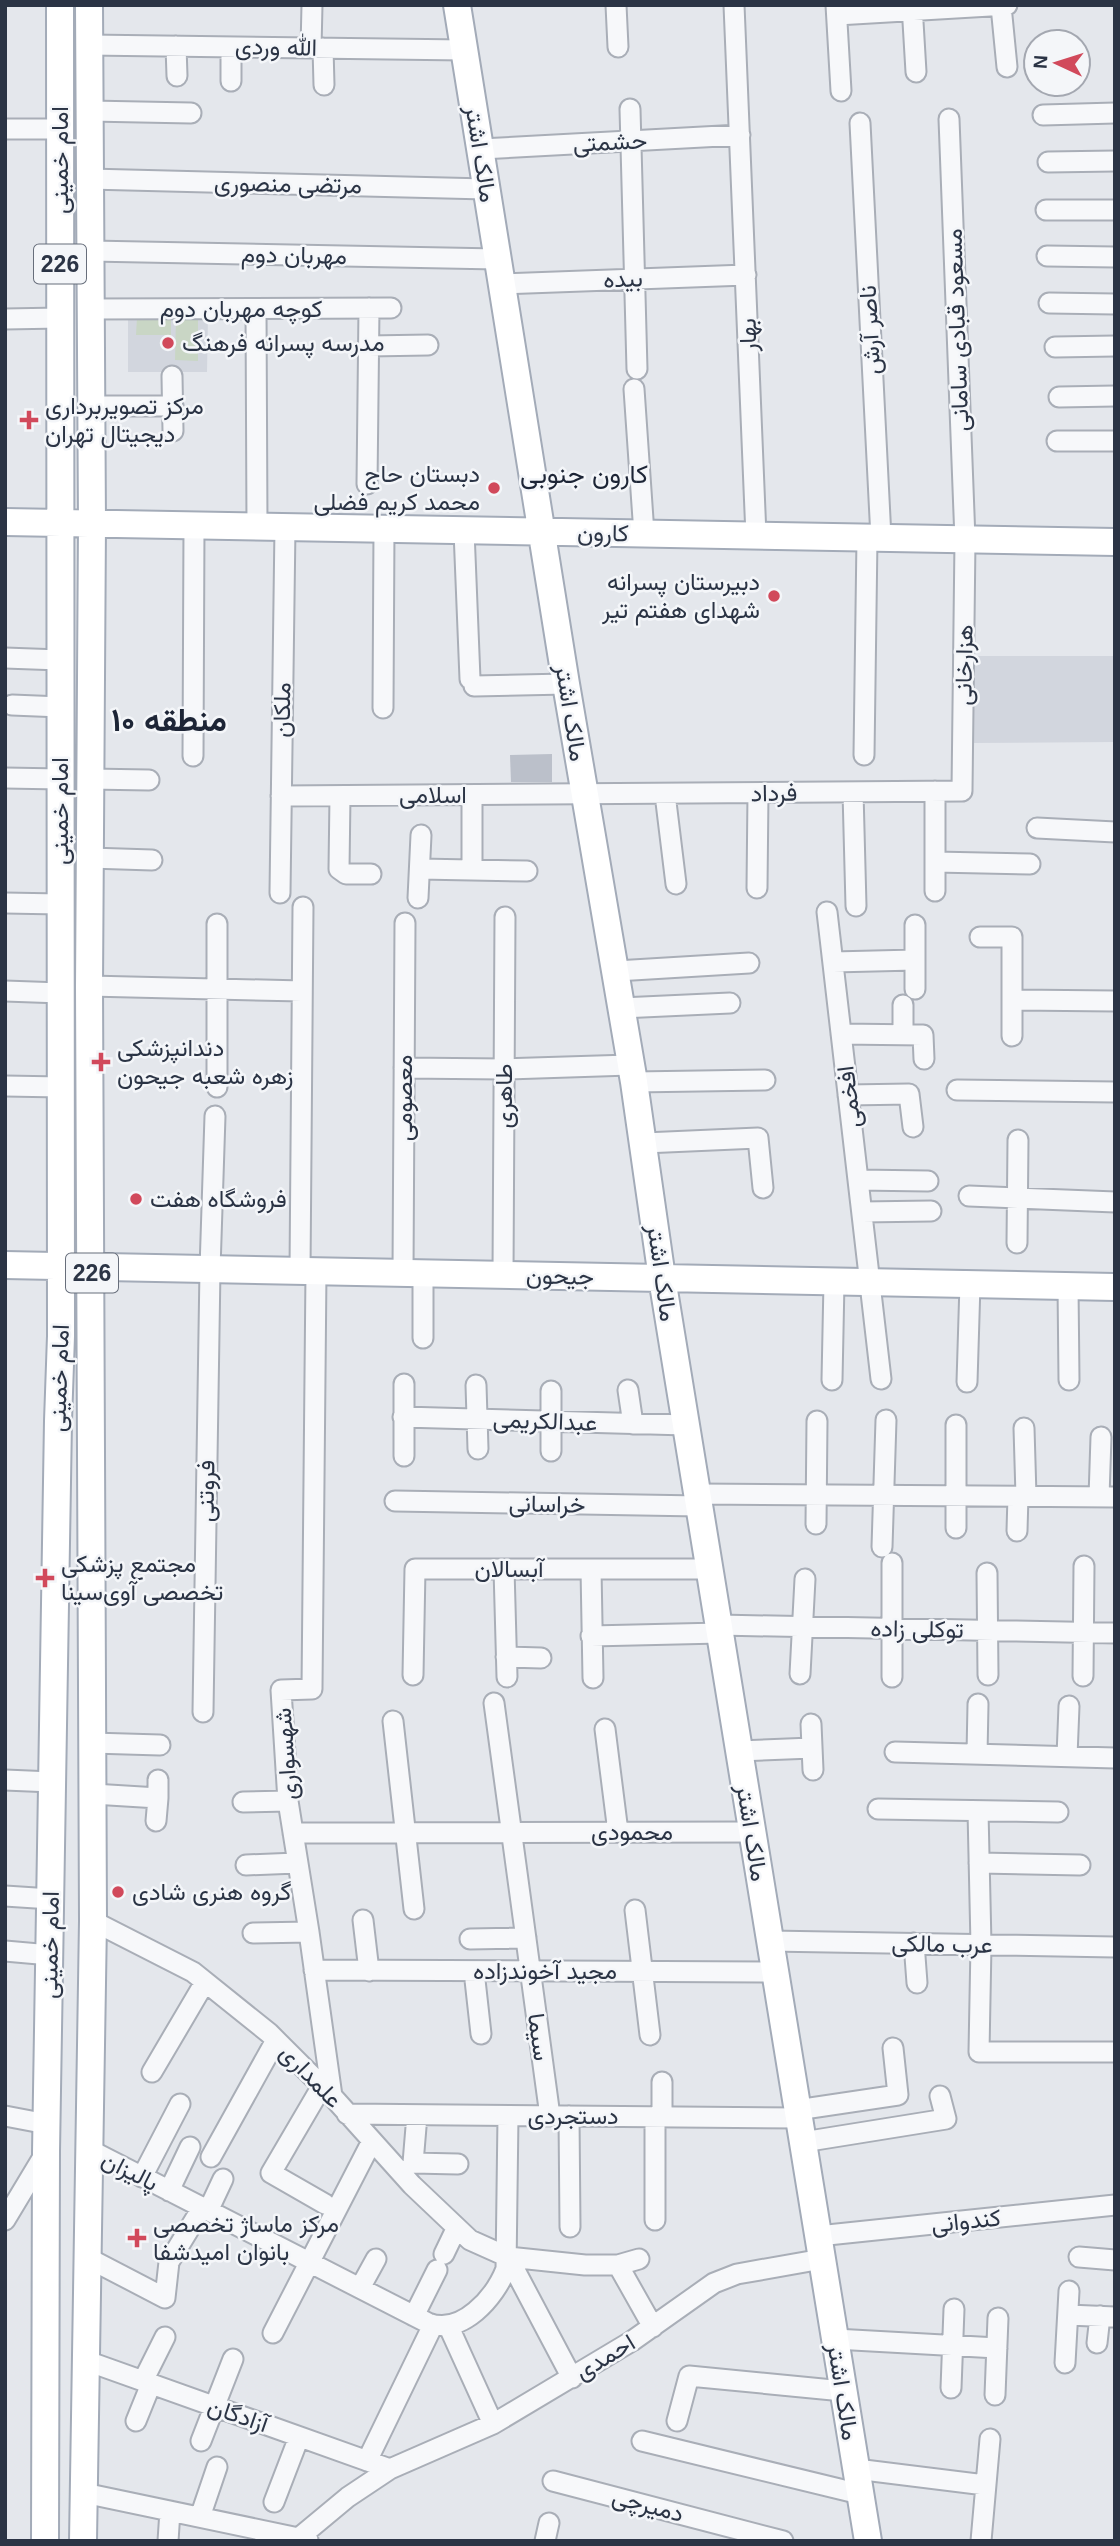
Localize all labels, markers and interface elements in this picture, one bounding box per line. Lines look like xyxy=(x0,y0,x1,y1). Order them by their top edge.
north arrow xyxy=(1022,28,1092,98)
street label: الله وردی xyxy=(235,32,317,63)
text: N xyxy=(1030,54,1051,69)
street label: مالک اشتر xyxy=(458,103,502,205)
street label: امام خمینی xyxy=(46,106,76,214)
street label: حشمتی xyxy=(572,126,648,158)
street label: مرتضی منصوری xyxy=(214,169,362,200)
street label: مسعود قبادی سامانی xyxy=(939,228,976,432)
street label: مهربان دوم xyxy=(241,240,347,272)
road number: 226 xyxy=(34,244,86,284)
street label: بیده xyxy=(603,264,643,294)
street label: ناصر آرش xyxy=(854,285,887,375)
street label: کوچه مهربان دوم xyxy=(160,295,322,325)
street label: بهار xyxy=(733,318,764,353)
place label: مدرسه پسرانه فرهنگ xyxy=(182,329,385,359)
marker: مدرسه پسرانه فرهنگ xyxy=(160,335,176,351)
place label: مرکز تصویربرداری دیجیتال تهران xyxy=(45,392,204,449)
marker: مرکز تصویربرداری دیجیتال تهران xyxy=(19,410,39,430)
district label: کارون جنوبی xyxy=(520,459,648,490)
place label: دبستان حاج محمد کریم فضلی xyxy=(314,460,480,518)
marker: دبستان حاج محمد کریم فضلی xyxy=(486,480,502,496)
street label: کارون xyxy=(577,519,629,548)
place label: دبیرستان پسرانه شهدای هفتم تیر xyxy=(601,568,760,626)
marker: دبیرستان پسرانه شهدای هفتم تیر xyxy=(766,588,782,604)
street label: هزارخانی xyxy=(949,624,980,706)
street label: مالک اشتر xyxy=(548,662,592,764)
street label: ملکان xyxy=(268,682,295,738)
district label: منطقه ۱۰ xyxy=(111,702,227,738)
street label: امام خمینی xyxy=(46,757,76,865)
street label: فرداد xyxy=(750,779,798,808)
street label: اسلامی xyxy=(399,781,467,809)
place label: دندانپزشکی زهره شعبه جیحون xyxy=(117,1034,293,1091)
marker: دندانپزشکی زهره شعبه جیحون xyxy=(91,1052,111,1072)
street label: معصومی xyxy=(390,1055,419,1141)
street label: طاهری xyxy=(490,1064,519,1128)
street label: افخمی xyxy=(831,1064,867,1130)
place label: فروشگاه هفت xyxy=(150,1185,287,1214)
marker: فروشگاه هفت xyxy=(128,1191,144,1207)
street label: مالک اشتر xyxy=(640,1222,683,1323)
road number: 226 xyxy=(66,1254,118,1292)
street label: جیحون xyxy=(526,1261,594,1292)
street label: امام خمینی xyxy=(43,1324,77,1432)
street label: عبدالکریمی xyxy=(492,1405,598,1438)
street label: فروتنی xyxy=(191,1460,222,1522)
street label: خراسانی xyxy=(508,1489,586,1520)
place label: مجتمع پزشکی تخصصی آوی‌سینا xyxy=(61,1550,223,1607)
street label: آبسالان xyxy=(474,1555,546,1583)
marker: مجتمع پزشکی تخصصی آوی‌سینا xyxy=(35,1568,55,1588)
street label: توکلی زاده xyxy=(870,1614,964,1645)
street label: شهسواری xyxy=(269,1707,304,1801)
street label: مالک اشتر xyxy=(729,1782,773,1884)
street label: محمودی xyxy=(591,1818,673,1847)
place label: گروه هنری شادی xyxy=(132,1878,291,1907)
marker: گروه هنری شادی xyxy=(110,1884,126,1900)
street label: امام خمینی xyxy=(35,1891,67,1999)
street label: عرب مالکی xyxy=(891,1929,993,1960)
street label: مجید آخوندزاده xyxy=(473,1957,617,1986)
street label: سیما xyxy=(522,2011,556,2063)
street label: علمداری xyxy=(273,2038,348,2114)
street label: دستجردی xyxy=(527,2102,619,2131)
street label: پالیزان xyxy=(96,2145,163,2199)
street label: کندوانی xyxy=(930,2203,1002,2240)
place label: مرکز ماساژ تخصصی بانوان امیدشفا xyxy=(153,2210,339,2267)
marker: مرکز ماساژ تخصصی بانوان امیدشفا xyxy=(127,2228,147,2248)
street label: احمدی xyxy=(570,2328,640,2386)
street label: مالک اشتر xyxy=(820,2341,864,2443)
street label: آزادگان xyxy=(204,2392,274,2440)
street label: دمیرچی xyxy=(609,2482,687,2530)

